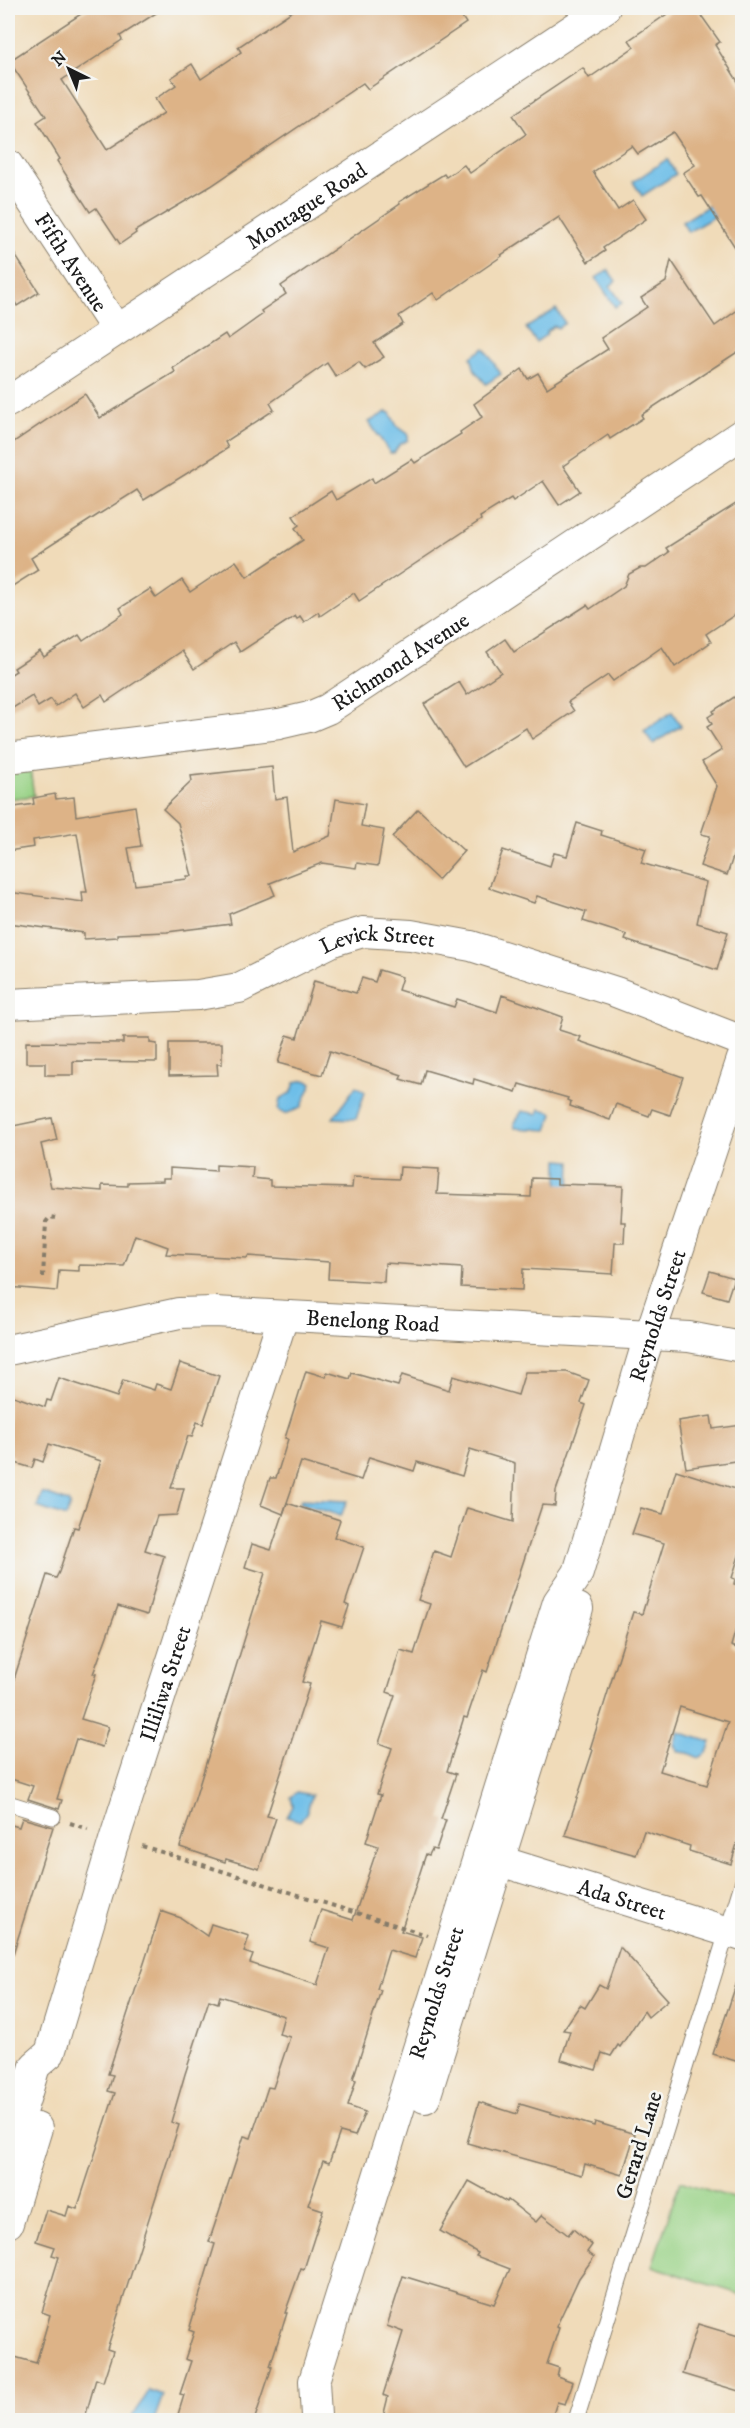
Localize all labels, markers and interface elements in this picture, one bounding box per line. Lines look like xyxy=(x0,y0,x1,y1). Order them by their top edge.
north arrow xyxy=(39,39,99,99)
text: N xyxy=(48,47,71,71)
street label: Montague Road xyxy=(241,157,372,256)
street label: Fifth Avenue xyxy=(28,208,113,317)
street label: Richmond Avenue xyxy=(327,607,475,718)
street label: Levick Street xyxy=(315,920,437,961)
street label: Reynolds Street xyxy=(624,1246,693,1385)
street label: Benelong Road xyxy=(305,1305,440,1339)
street label: Illiliwa Street xyxy=(135,1622,197,1745)
street label: Ada Street xyxy=(574,1874,669,1927)
street label: Reynolds Street xyxy=(404,1923,471,2063)
street label: Gerard Lane xyxy=(610,2088,669,2203)

